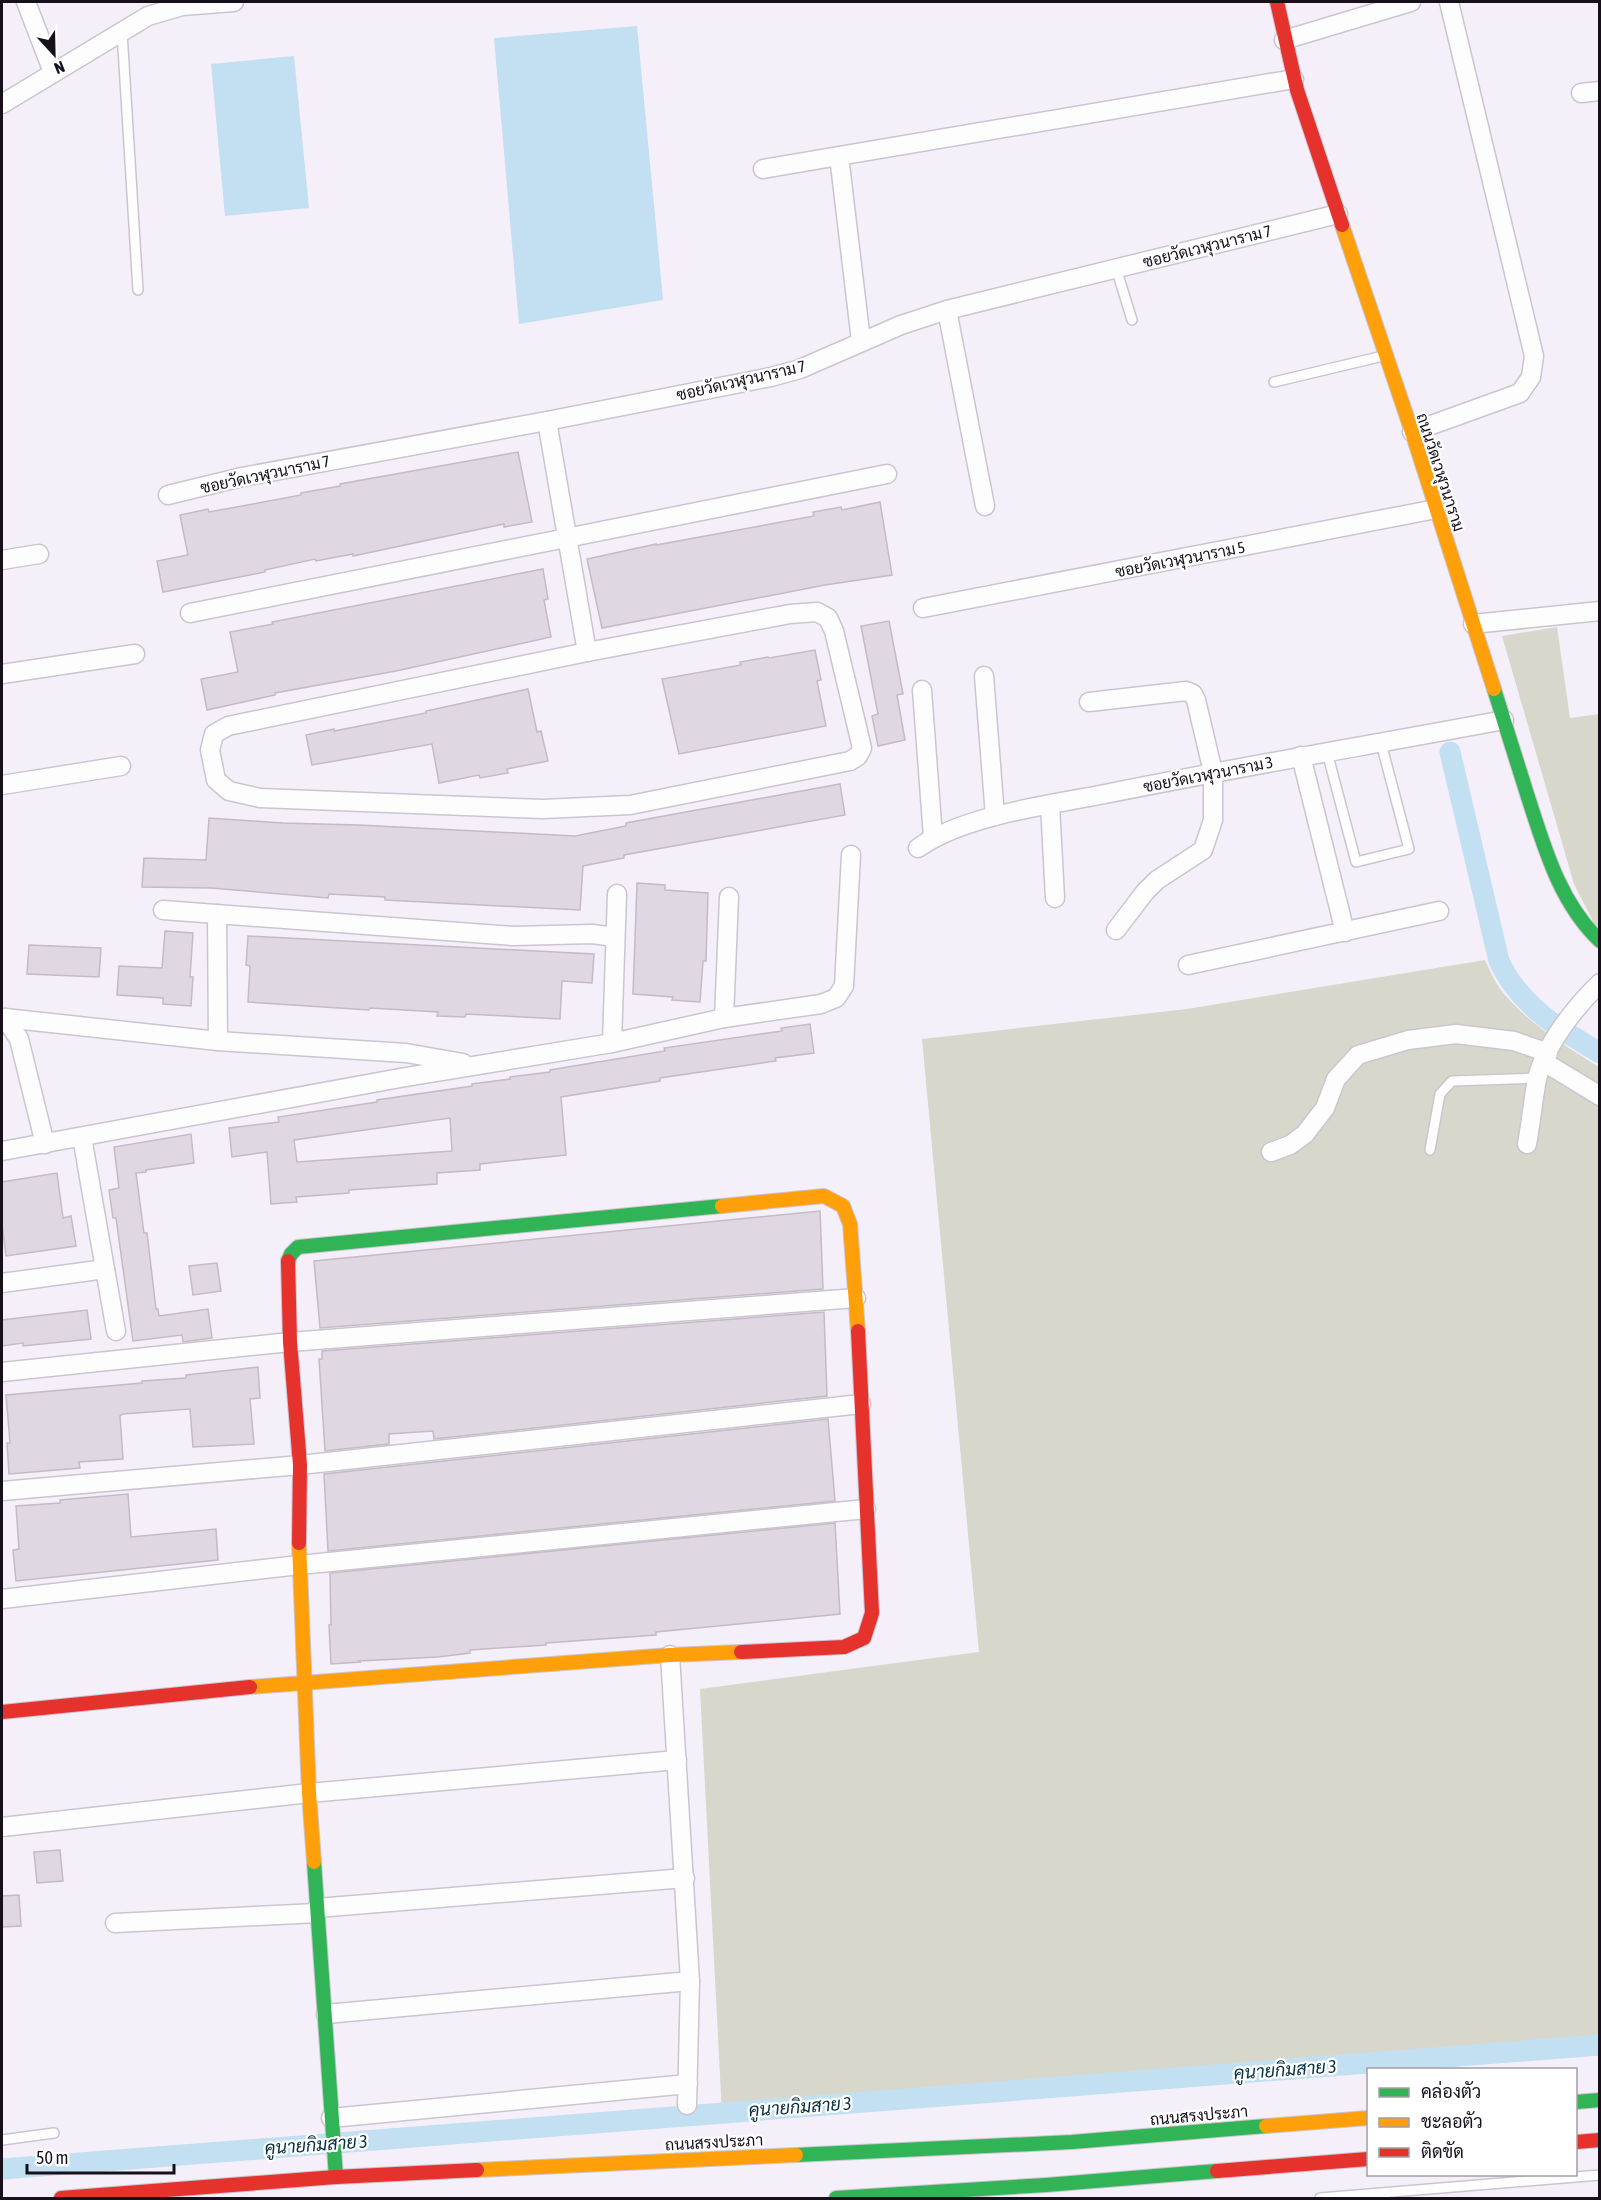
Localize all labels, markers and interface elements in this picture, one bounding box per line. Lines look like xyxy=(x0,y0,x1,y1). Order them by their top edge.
north arrow xyxy=(24,24,84,84)
text: N xyxy=(52,58,67,78)
street label: ซอยวัดเวฬุวนาราม 7 xyxy=(1141,220,1274,274)
street label: ซอยวัดเวฬุวนาราม 7 xyxy=(674,355,808,407)
street label: ถนนวัดเวฬุวนาราม xyxy=(1411,410,1470,534)
street label: ซอยวัดเวฬุวนาราม 7 xyxy=(198,451,332,499)
street label: ซอยวัดเวฬุวนาราม 5 xyxy=(1113,537,1247,583)
street label: ซอยวัดเวฬุวนาราม 3 xyxy=(1141,752,1275,798)
water label: คูนายกิมสาย 3 xyxy=(1233,2055,1337,2087)
legend xyxy=(1367,2068,1577,2176)
text: คล่องตัว xyxy=(1421,2080,1481,2102)
water label: คูนายกิมสาย 3 xyxy=(748,2092,852,2124)
street label: ถนนสรงประภา xyxy=(1149,2102,1249,2128)
text: ชะลอตัว xyxy=(1421,2111,1483,2132)
water label: คูนายกิมสาย 3 xyxy=(264,2130,368,2162)
street label: ถนนสรงประภา xyxy=(664,2130,764,2154)
scale bar xyxy=(27,2137,174,2175)
text: ติดขัด xyxy=(1421,2141,1464,2162)
text: 50 m xyxy=(36,2147,68,2168)

